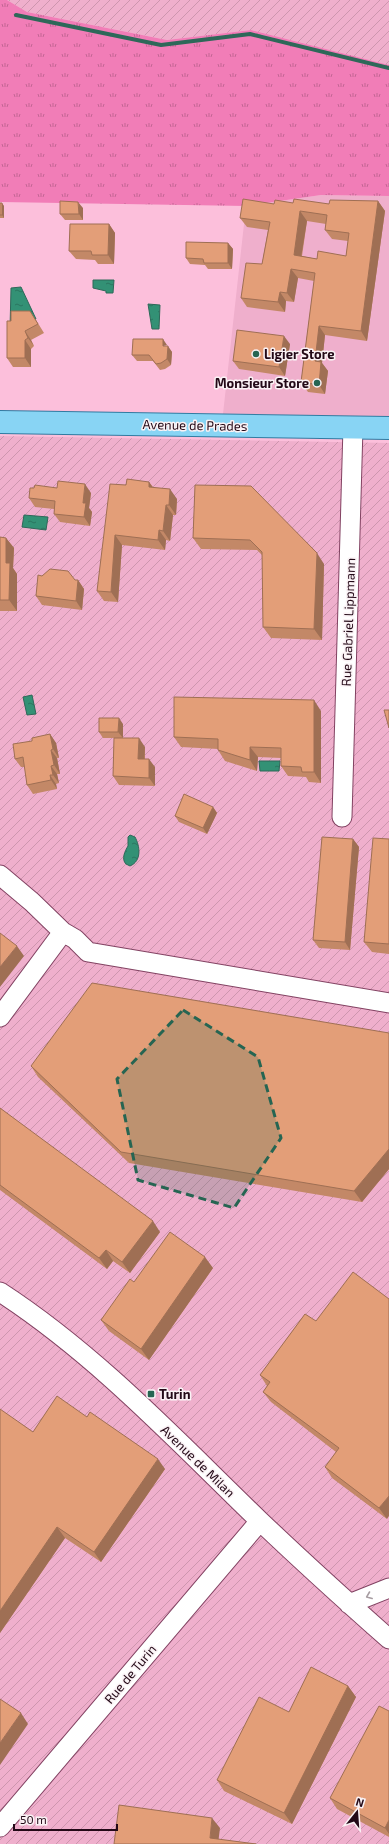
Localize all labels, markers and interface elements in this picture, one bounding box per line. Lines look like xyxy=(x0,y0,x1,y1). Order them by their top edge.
place label: Ligier Store xyxy=(264,346,335,362)
marker: Ligier Store xyxy=(251,349,261,359)
place label: Monsieur Store xyxy=(215,375,309,391)
marker: Monsieur Store xyxy=(312,378,322,388)
street label: Avenue de Prades xyxy=(142,416,248,434)
street label: Rue Gabriel Lippmann xyxy=(338,558,358,686)
place label: Turin xyxy=(159,1386,191,1402)
marker: Turin xyxy=(146,1389,156,1399)
street label: Avenue de Milan xyxy=(158,1422,238,1500)
one-way arrow xyxy=(365,1591,372,1599)
street label: Rue de Turin xyxy=(101,1641,159,1707)
north arrow xyxy=(337,1792,377,1832)
text: N xyxy=(354,1795,366,1809)
scale bar xyxy=(14,1806,117,1832)
text: 50 m xyxy=(20,1812,47,1826)

